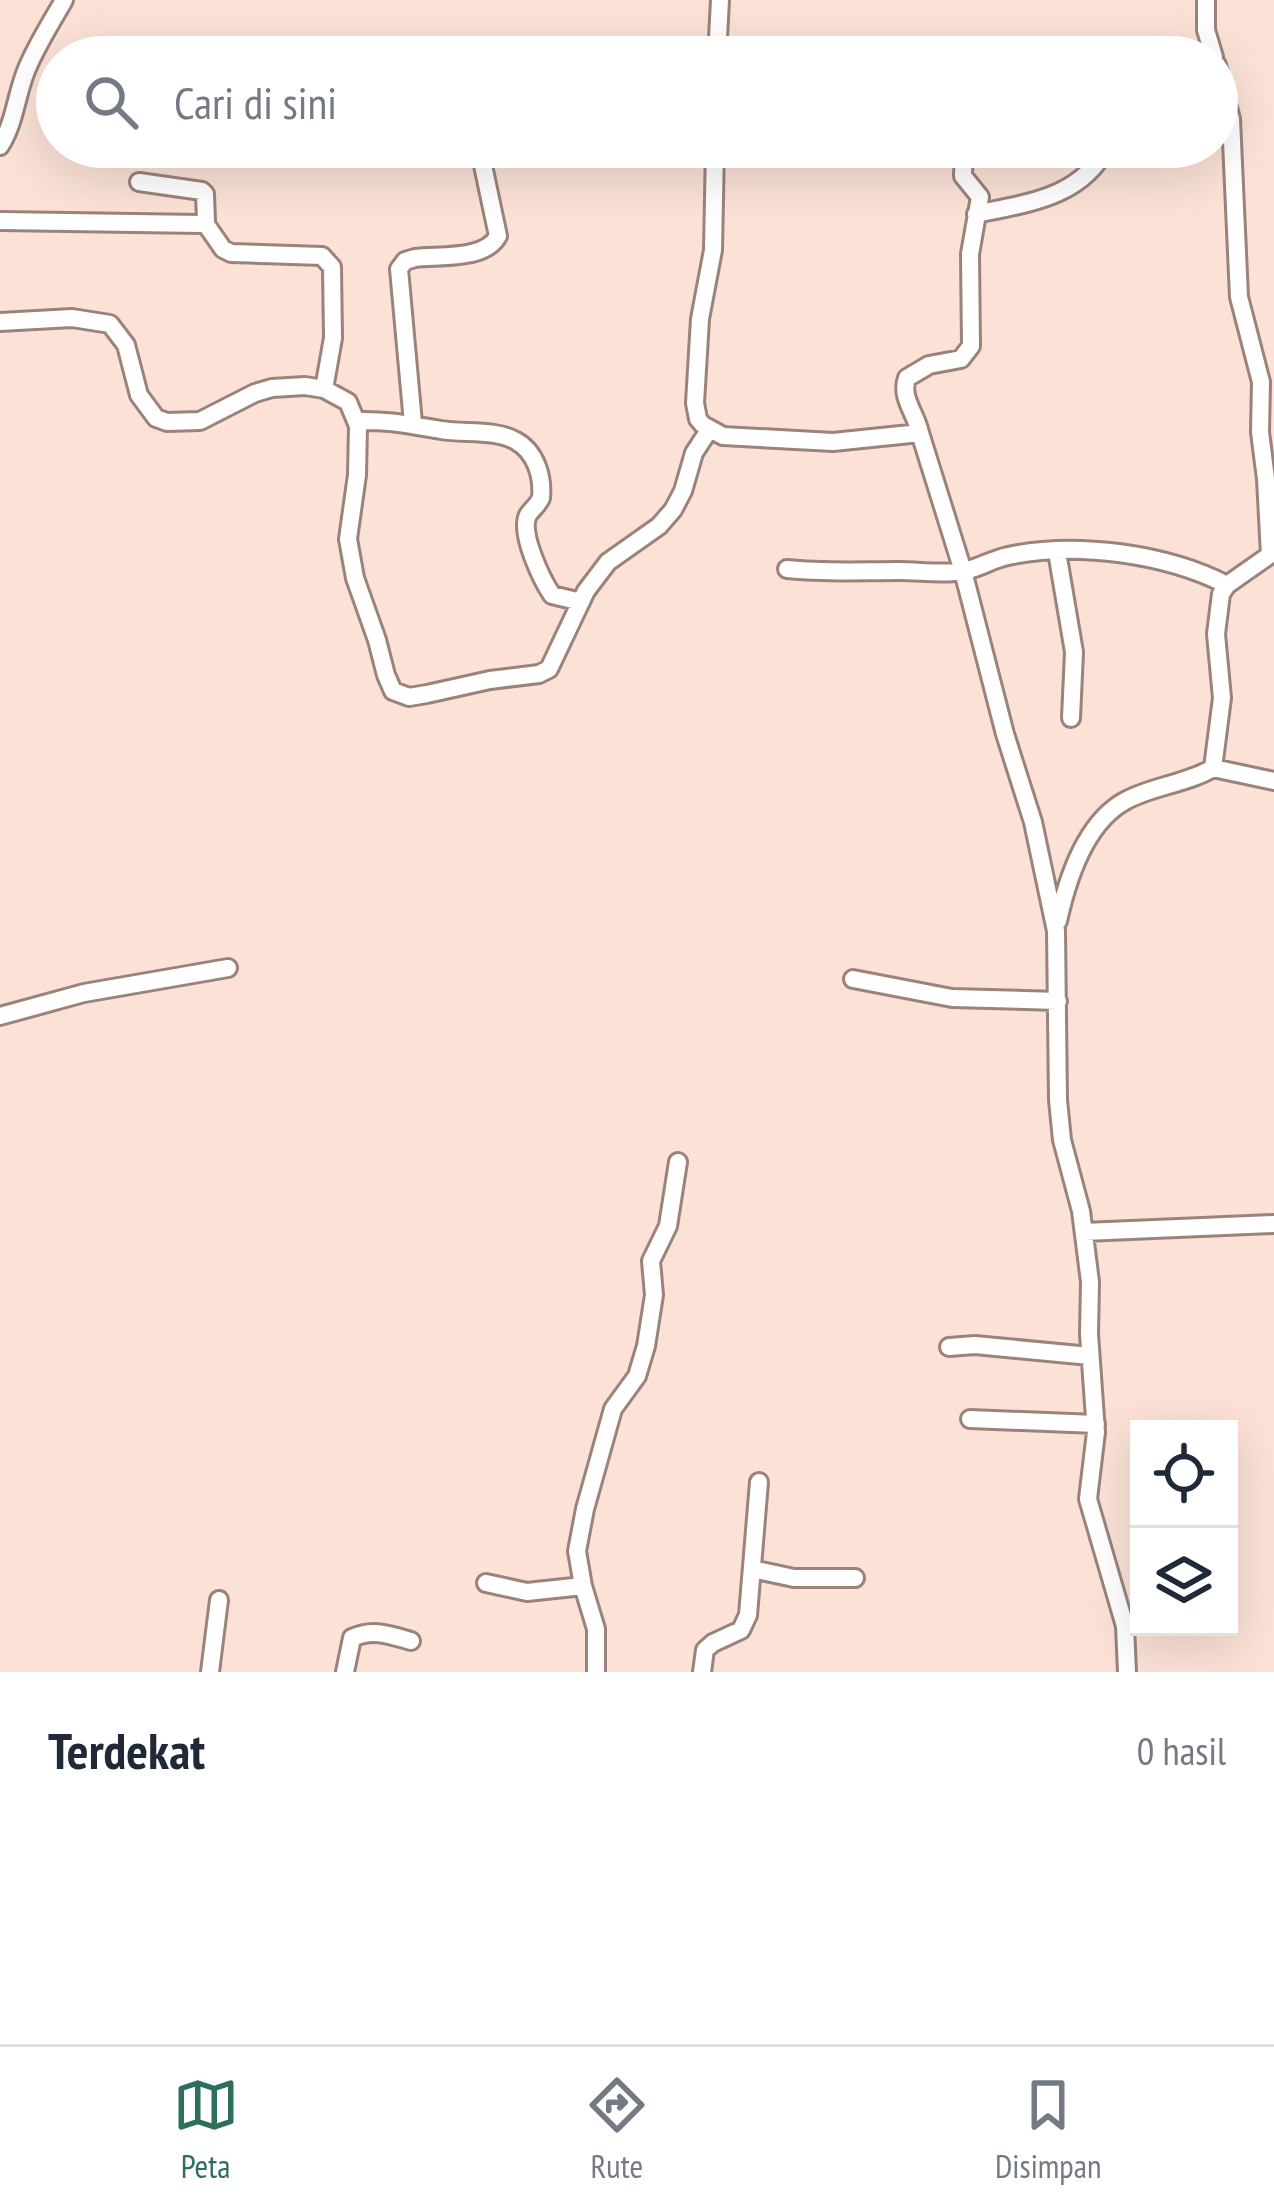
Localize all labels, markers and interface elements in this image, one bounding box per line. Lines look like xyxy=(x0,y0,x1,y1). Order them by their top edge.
search box xyxy=(36,36,1238,168)
icon: search xyxy=(78,69,144,135)
text: Cari di sini xyxy=(174,73,337,131)
map controls xyxy=(1130,1420,1238,1636)
button: locate xyxy=(1130,1420,1238,1528)
button: layers xyxy=(1130,1528,1238,1636)
text: Terdekat xyxy=(48,1717,205,1783)
text: 0 hasil xyxy=(1137,1725,1226,1776)
tab: Peta xyxy=(173,2072,239,2187)
tab: Rute xyxy=(584,2072,650,2187)
tab: Disimpan xyxy=(995,2072,1101,2187)

